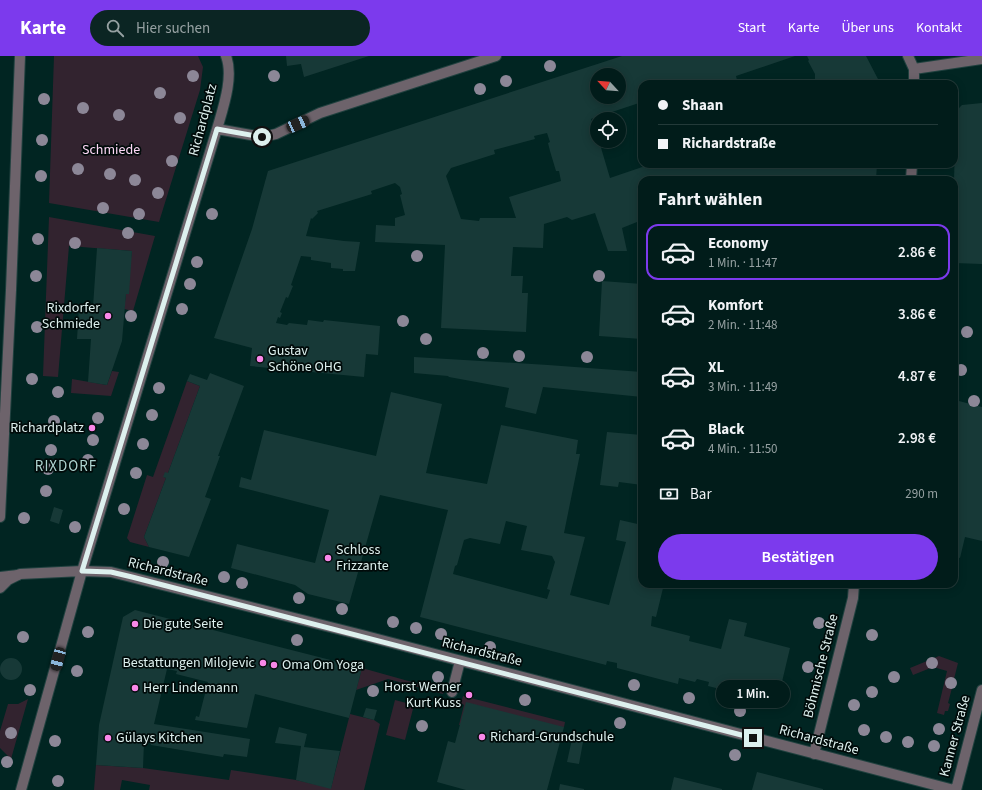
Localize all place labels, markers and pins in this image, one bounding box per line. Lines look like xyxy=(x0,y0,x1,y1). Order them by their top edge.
place label: Rixdorfer Schmiede xyxy=(42,298,100,334)
marker: Rixdorfer Schmiede xyxy=(103,311,113,321)
place label: Gustav Schöne OHG xyxy=(268,341,342,377)
marker: Gustav Schöne OHG xyxy=(255,354,265,364)
place label: Richardplatz xyxy=(10,418,84,438)
marker: Richardplatz xyxy=(87,423,97,433)
place label: Schloss Frizzante xyxy=(336,540,389,576)
marker: Schloss Frizzante xyxy=(323,553,333,563)
place label: Die gute Seite xyxy=(143,614,223,634)
marker: Die gute Seite xyxy=(130,619,140,629)
place label: Bestattungen Milojevic xyxy=(123,653,256,673)
place label: Oma Om Yoga xyxy=(282,655,364,675)
marker: Bestattungen Milojevic xyxy=(258,658,268,668)
marker: Oma Om Yoga xyxy=(269,660,279,670)
place label: Horst Werner Kurt Kuss xyxy=(384,677,461,713)
place label: Herr Lindemann xyxy=(143,678,238,698)
marker: Herr Lindemann xyxy=(130,683,140,693)
marker: Horst Werner Kurt Kuss xyxy=(464,690,474,700)
place label: Richard-Grundschule xyxy=(490,727,614,747)
place label: Gülays Kitchen xyxy=(116,728,203,748)
marker: Richard-Grundschule xyxy=(477,732,487,742)
marker: Gülays Kitchen xyxy=(103,733,113,743)

